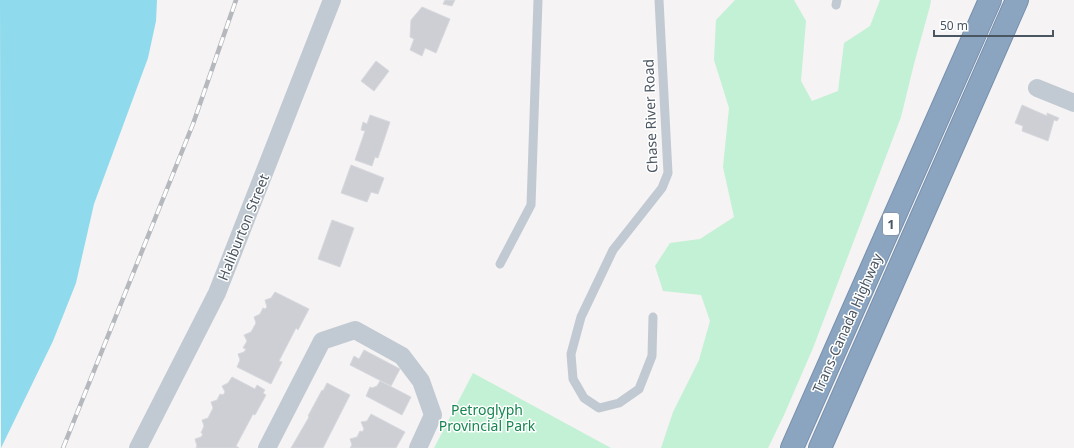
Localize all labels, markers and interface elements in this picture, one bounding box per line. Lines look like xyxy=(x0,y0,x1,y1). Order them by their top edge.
scale bar xyxy=(934,12,1053,38)
text: 50 m xyxy=(940,17,968,34)
street label: Chase River Road xyxy=(639,59,661,173)
street label: Haliburton Street xyxy=(213,171,273,283)
road number: 1 xyxy=(883,213,899,235)
street label: Trans-Canada Highway xyxy=(808,249,887,396)
park label: Petroglyph Provincial Park xyxy=(439,400,536,435)

